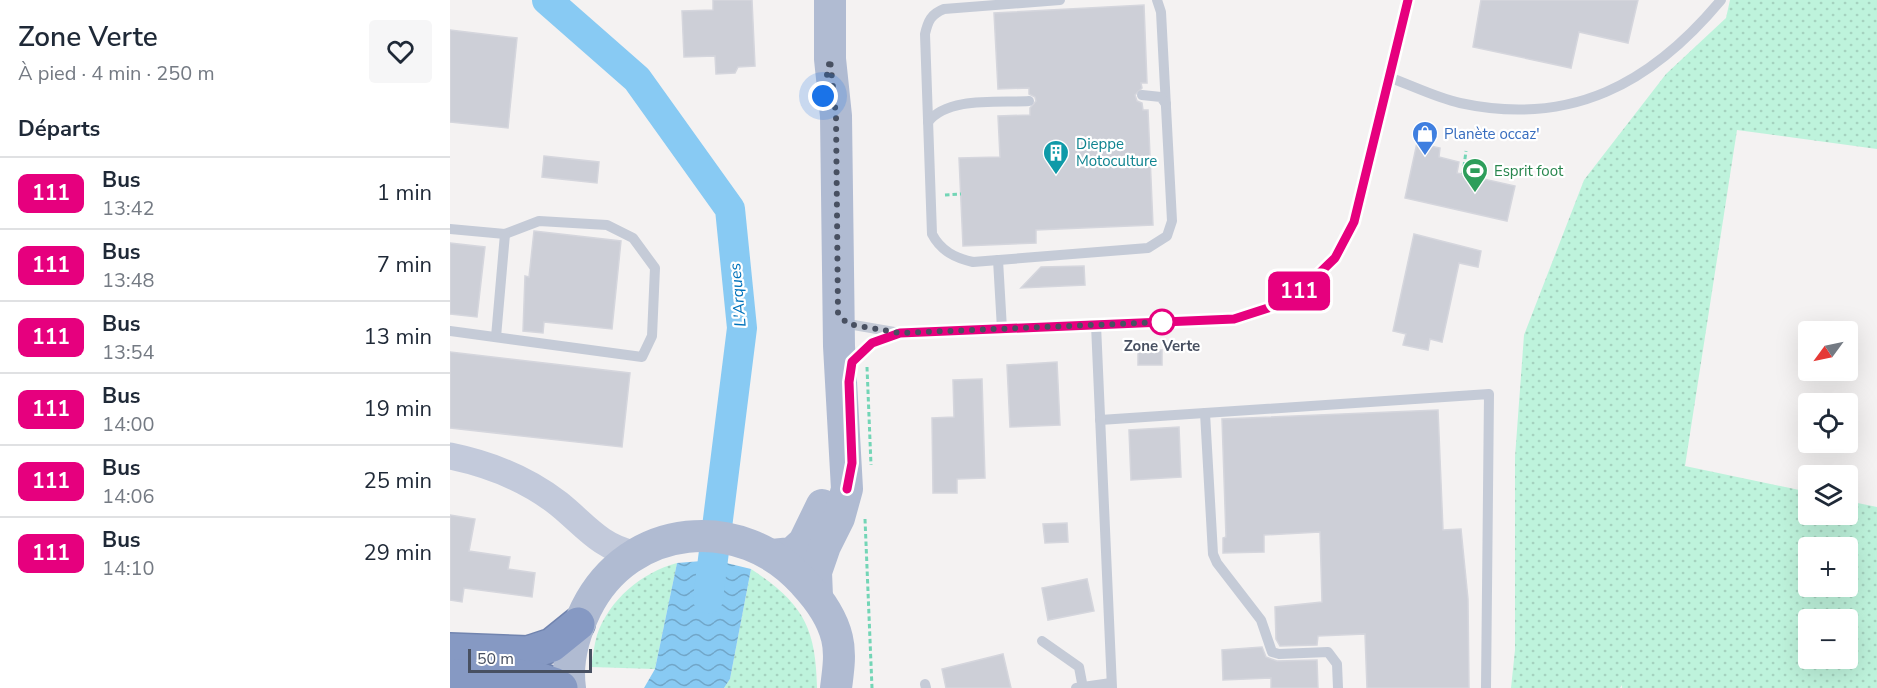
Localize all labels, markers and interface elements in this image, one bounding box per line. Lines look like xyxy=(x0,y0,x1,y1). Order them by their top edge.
text: Zone Verte xyxy=(18,18,158,56)
button: heart xyxy=(369,20,432,83)
text: À pied · 4 min · 250 m xyxy=(18,60,215,87)
your location xyxy=(808,81,838,111)
text: Départs xyxy=(18,114,100,144)
shop icon: Planète occaz' xyxy=(1410,119,1440,157)
place label: Planète occaz' xyxy=(1444,124,1540,144)
place label: Dieppe Motoculture xyxy=(1076,134,1157,171)
building icon: Dieppe Motoculture xyxy=(1041,138,1071,176)
sports icon: Esprit foot xyxy=(1460,156,1490,194)
place label: Esprit foot xyxy=(1494,161,1564,181)
text: Bus xyxy=(102,165,141,195)
text: 1 min xyxy=(377,178,432,208)
text: 111 xyxy=(32,179,70,207)
text: 13:42 xyxy=(102,195,155,222)
text: Bus xyxy=(102,237,141,267)
text: 7 min xyxy=(377,250,432,280)
text: 111 xyxy=(32,251,70,279)
water label: L'Arques xyxy=(724,262,752,328)
text: 13:48 xyxy=(102,267,155,294)
line badge: 111 xyxy=(1264,272,1334,310)
text: 111 xyxy=(1280,277,1318,305)
text: Bus xyxy=(102,309,141,339)
marker: Zone Verte xyxy=(1149,309,1175,335)
north arrow xyxy=(1798,321,1858,381)
map controls xyxy=(1798,321,1858,669)
text: 13 min xyxy=(364,322,432,352)
text: 111 xyxy=(32,323,70,351)
place label: Zone Verte xyxy=(1124,336,1200,356)
text: 13:54 xyxy=(102,339,155,366)
text: Bus xyxy=(102,381,141,411)
button: locate xyxy=(1798,393,1858,453)
text: 19 min xyxy=(364,394,432,424)
text: 111 xyxy=(32,395,70,423)
text: 14:00 xyxy=(102,411,155,438)
text: Bus xyxy=(102,453,141,483)
button: layers xyxy=(1798,465,1858,525)
text: 25 min xyxy=(364,466,432,496)
text: 111 xyxy=(32,467,70,495)
text: 14:06 xyxy=(102,483,155,510)
text: Bus xyxy=(102,525,141,555)
button: + xyxy=(1798,537,1858,597)
text: 29 min xyxy=(364,538,432,568)
text: 111 xyxy=(32,539,70,567)
text: 14:10 xyxy=(102,555,155,582)
button: − xyxy=(1798,609,1858,669)
scale bar xyxy=(468,646,592,674)
text: 50 m xyxy=(477,648,514,670)

